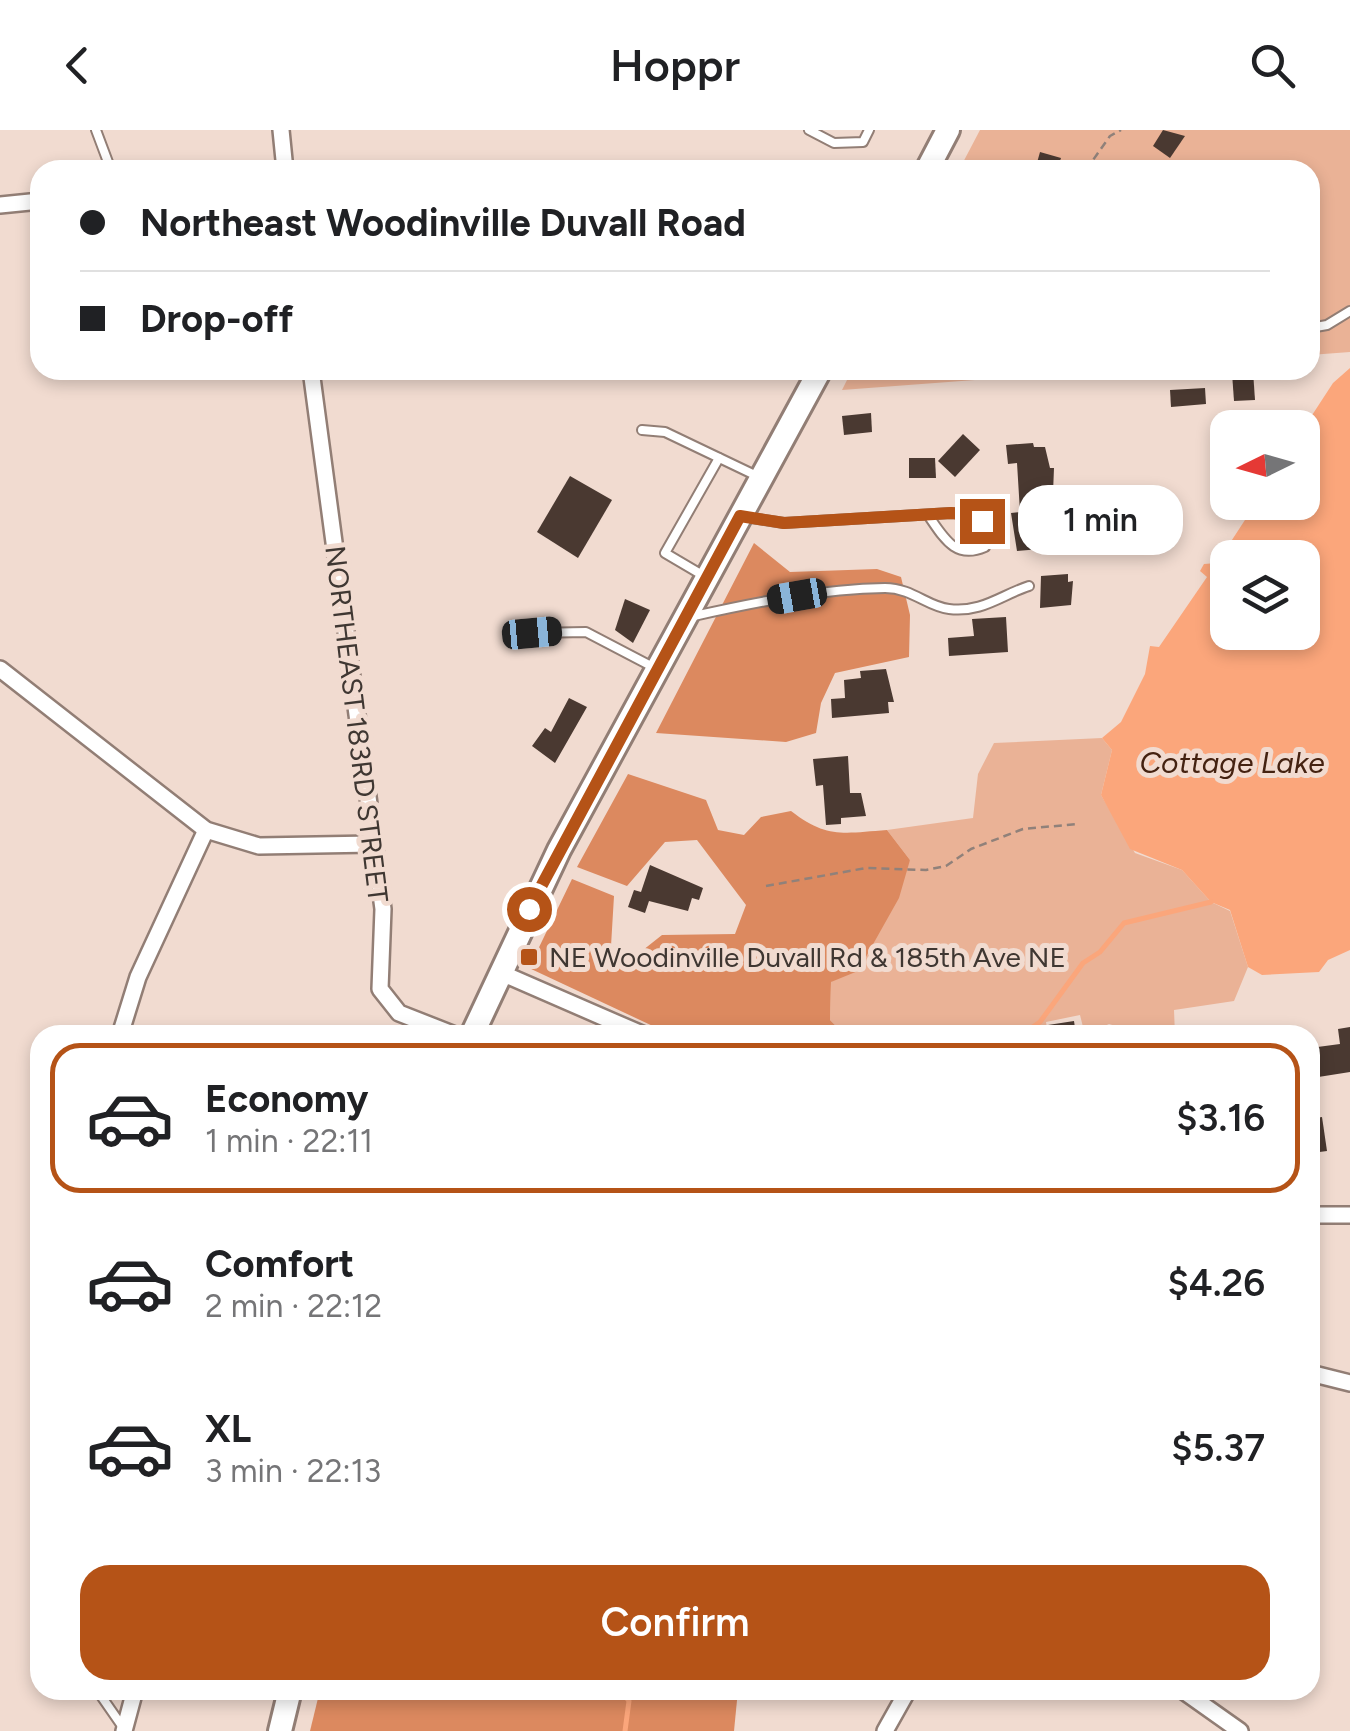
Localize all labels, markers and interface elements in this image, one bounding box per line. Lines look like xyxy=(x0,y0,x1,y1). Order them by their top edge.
icon: back xyxy=(50,38,105,93)
text: Hoppr xyxy=(610,38,740,92)
icon: search xyxy=(1245,38,1300,93)
text: Northeast Woodinville Duvall Road xyxy=(140,200,746,246)
text: Drop-off xyxy=(140,296,293,342)
north arrow xyxy=(1210,410,1320,520)
map controls xyxy=(1210,410,1320,650)
callout: 1 min xyxy=(1017,486,1182,556)
route end xyxy=(960,499,1005,544)
text: 1 min xyxy=(1063,501,1138,539)
button: layers xyxy=(1210,540,1320,650)
street label: NORTHEAST 183RD STREET xyxy=(318,544,396,905)
car xyxy=(765,576,829,616)
car xyxy=(501,615,563,651)
water label: Cottage Lake xyxy=(1139,744,1325,781)
route start xyxy=(507,887,552,932)
place label: NE Woodinville Duvall Rd & 185th Ave NE xyxy=(549,940,1066,974)
marker: NE Woodinville Duvall Rd & 185th Ave NE xyxy=(518,946,540,968)
icon: car xyxy=(85,1073,175,1163)
text: Economy xyxy=(205,1076,368,1122)
text: $3.16 xyxy=(1176,1095,1265,1141)
text: 1 min · 22:11 xyxy=(205,1122,373,1160)
icon: car xyxy=(85,1238,175,1328)
text: Comfort xyxy=(205,1241,354,1287)
text: $4.26 xyxy=(1168,1260,1265,1306)
text: 2 min · 22:12 xyxy=(205,1287,382,1325)
icon: car xyxy=(85,1403,175,1493)
text: XL xyxy=(205,1406,251,1452)
text: $5.37 xyxy=(1171,1425,1265,1471)
text: 3 min · 22:13 xyxy=(205,1452,381,1490)
button: Confirm xyxy=(80,1565,1270,1680)

